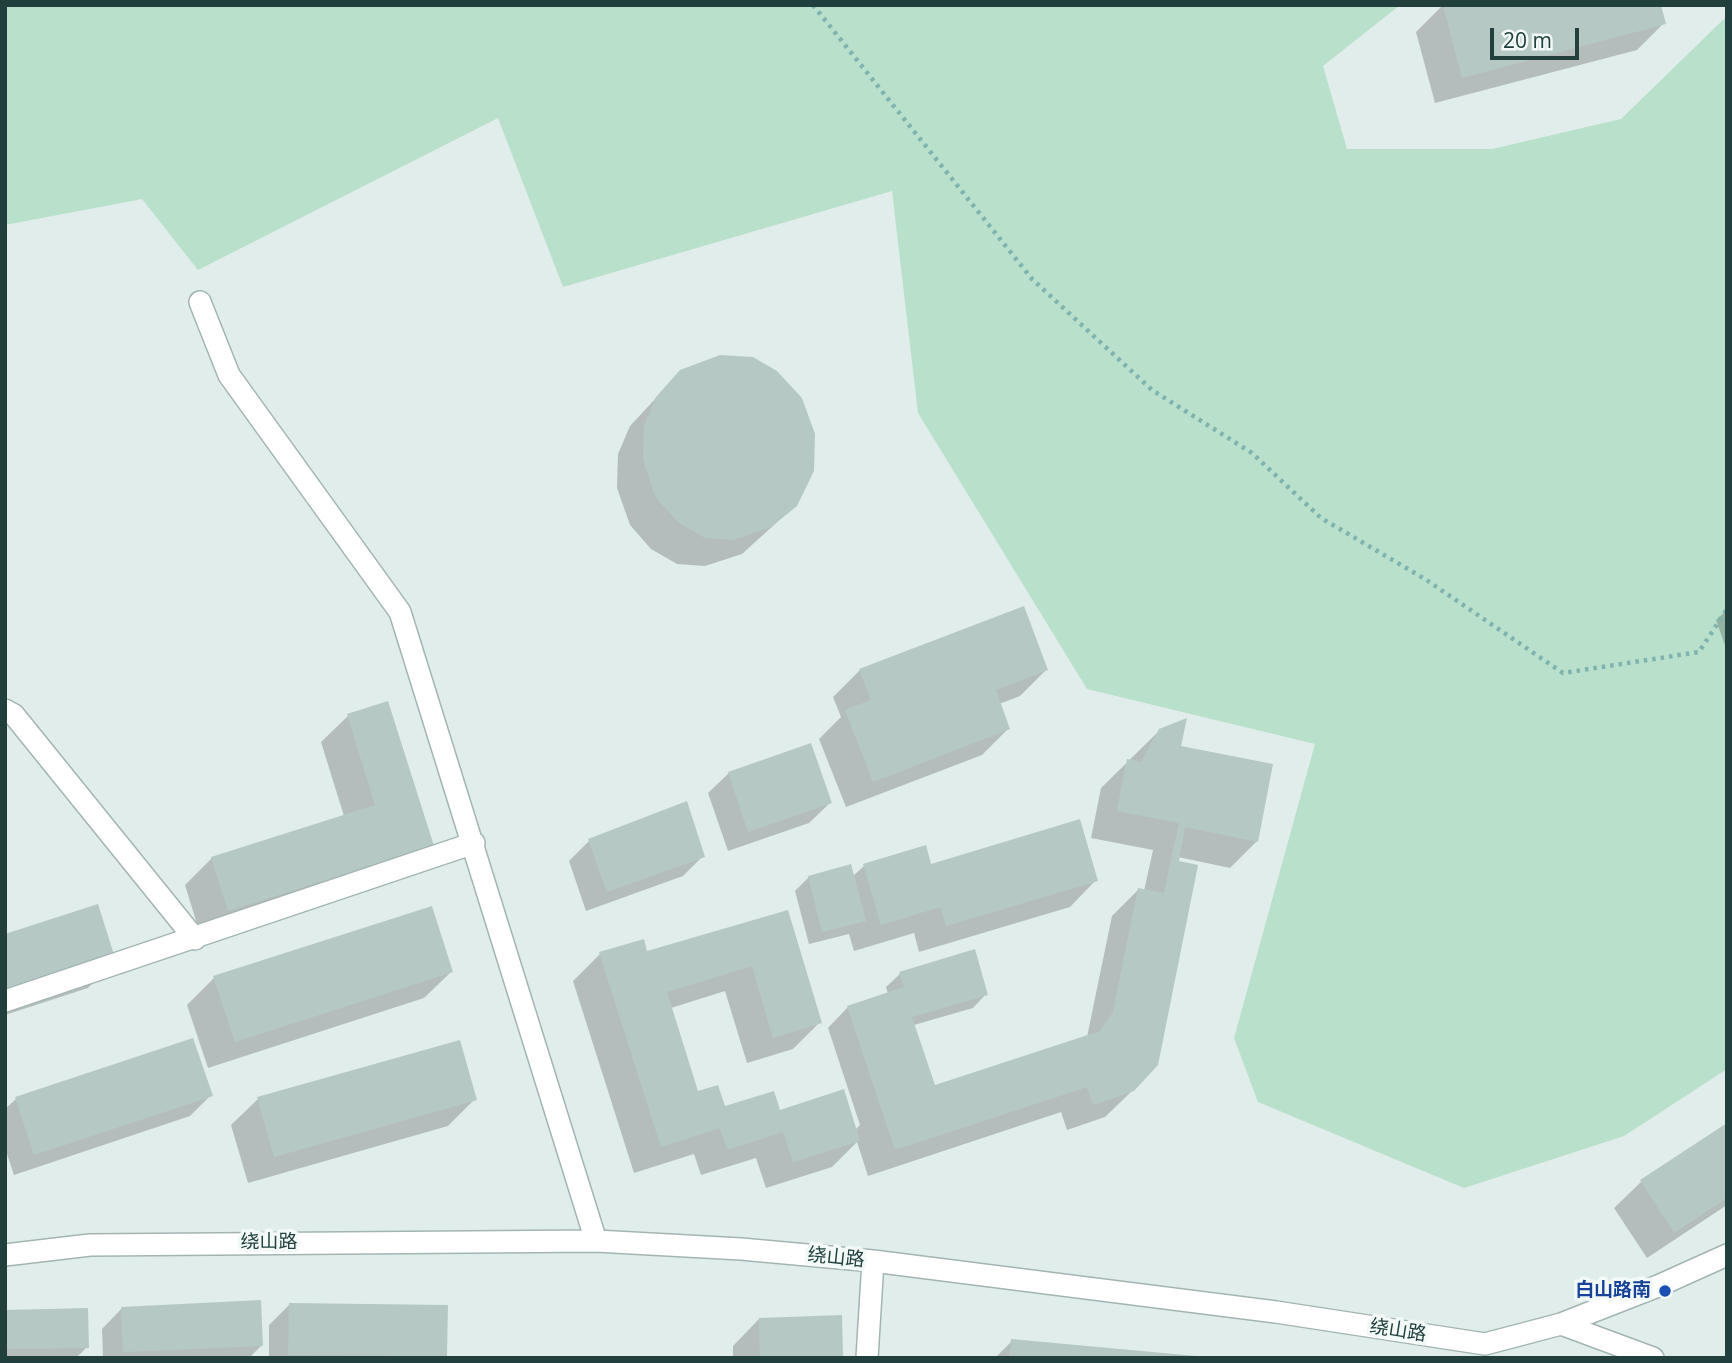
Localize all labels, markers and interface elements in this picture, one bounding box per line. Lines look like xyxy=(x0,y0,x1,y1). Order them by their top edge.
scale bar xyxy=(1494,14,1583,58)
text: 20 m xyxy=(1503,26,1552,54)
street label: 绕山路 xyxy=(241,1232,297,1254)
street label: 绕山路 xyxy=(806,1244,866,1272)
place label: 白山路南 xyxy=(1575,1280,1651,1302)
marker: 白山路南 xyxy=(1657,1283,1673,1299)
street label: 绕山路 xyxy=(1368,1315,1428,1347)

